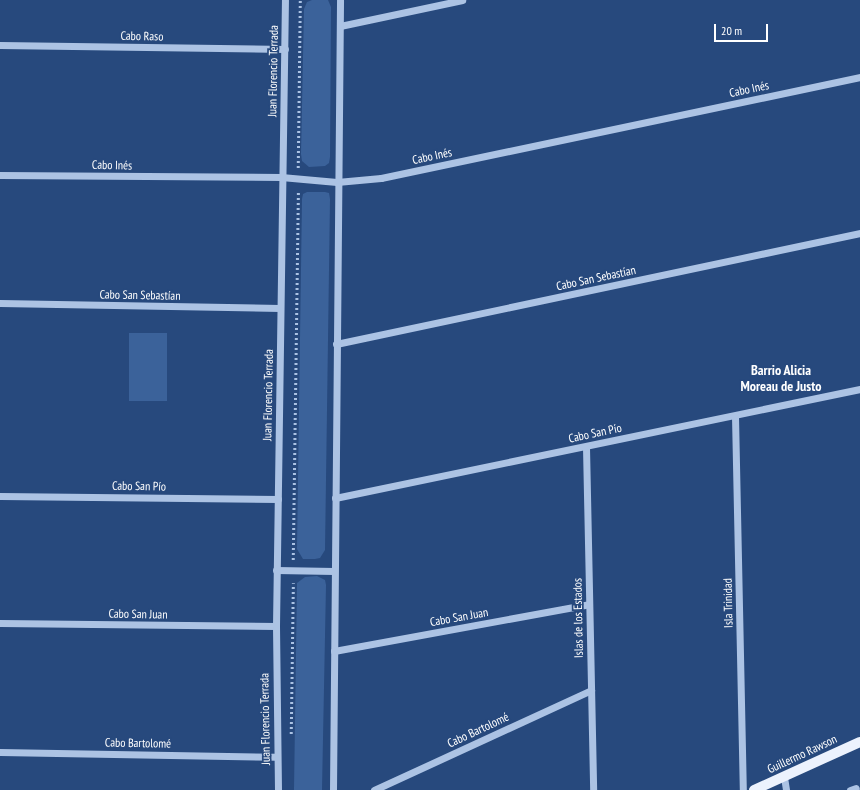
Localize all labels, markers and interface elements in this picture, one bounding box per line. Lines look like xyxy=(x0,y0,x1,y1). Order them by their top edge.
scale bar xyxy=(716,16,770,42)
text: 20 m xyxy=(721,23,742,38)
street label: Juan Florencio Terrada xyxy=(265,25,281,117)
street label: Cabo Raso xyxy=(120,28,164,44)
street label: Cabo Inés xyxy=(728,78,770,100)
street label: Cabo Inés xyxy=(411,145,453,167)
street label: Cabo Inés xyxy=(92,157,132,173)
street label: Cabo San Sebastían xyxy=(555,263,637,293)
street label: Cabo San Sebastían xyxy=(99,287,181,303)
street label: Juan Florencio Terrada xyxy=(260,349,276,441)
district label: Barrio Alicia Moreau de Justo xyxy=(740,362,822,394)
street label: Cabo San Pío xyxy=(567,420,623,446)
street label: Cabo San Pío xyxy=(112,478,166,494)
street label: Islas de los Estados xyxy=(570,578,586,658)
street label: Isla Trinidad xyxy=(720,578,736,628)
street label: Cabo San Juan xyxy=(429,605,489,629)
street label: Cabo San Juan xyxy=(108,606,168,622)
street label: Juan Florencio Terrada xyxy=(257,673,273,765)
street label: Cabo Bartolomé xyxy=(445,709,511,751)
street label: Guillermo Rawson xyxy=(765,732,839,776)
street label: Cabo Bartolomé xyxy=(105,735,171,751)

